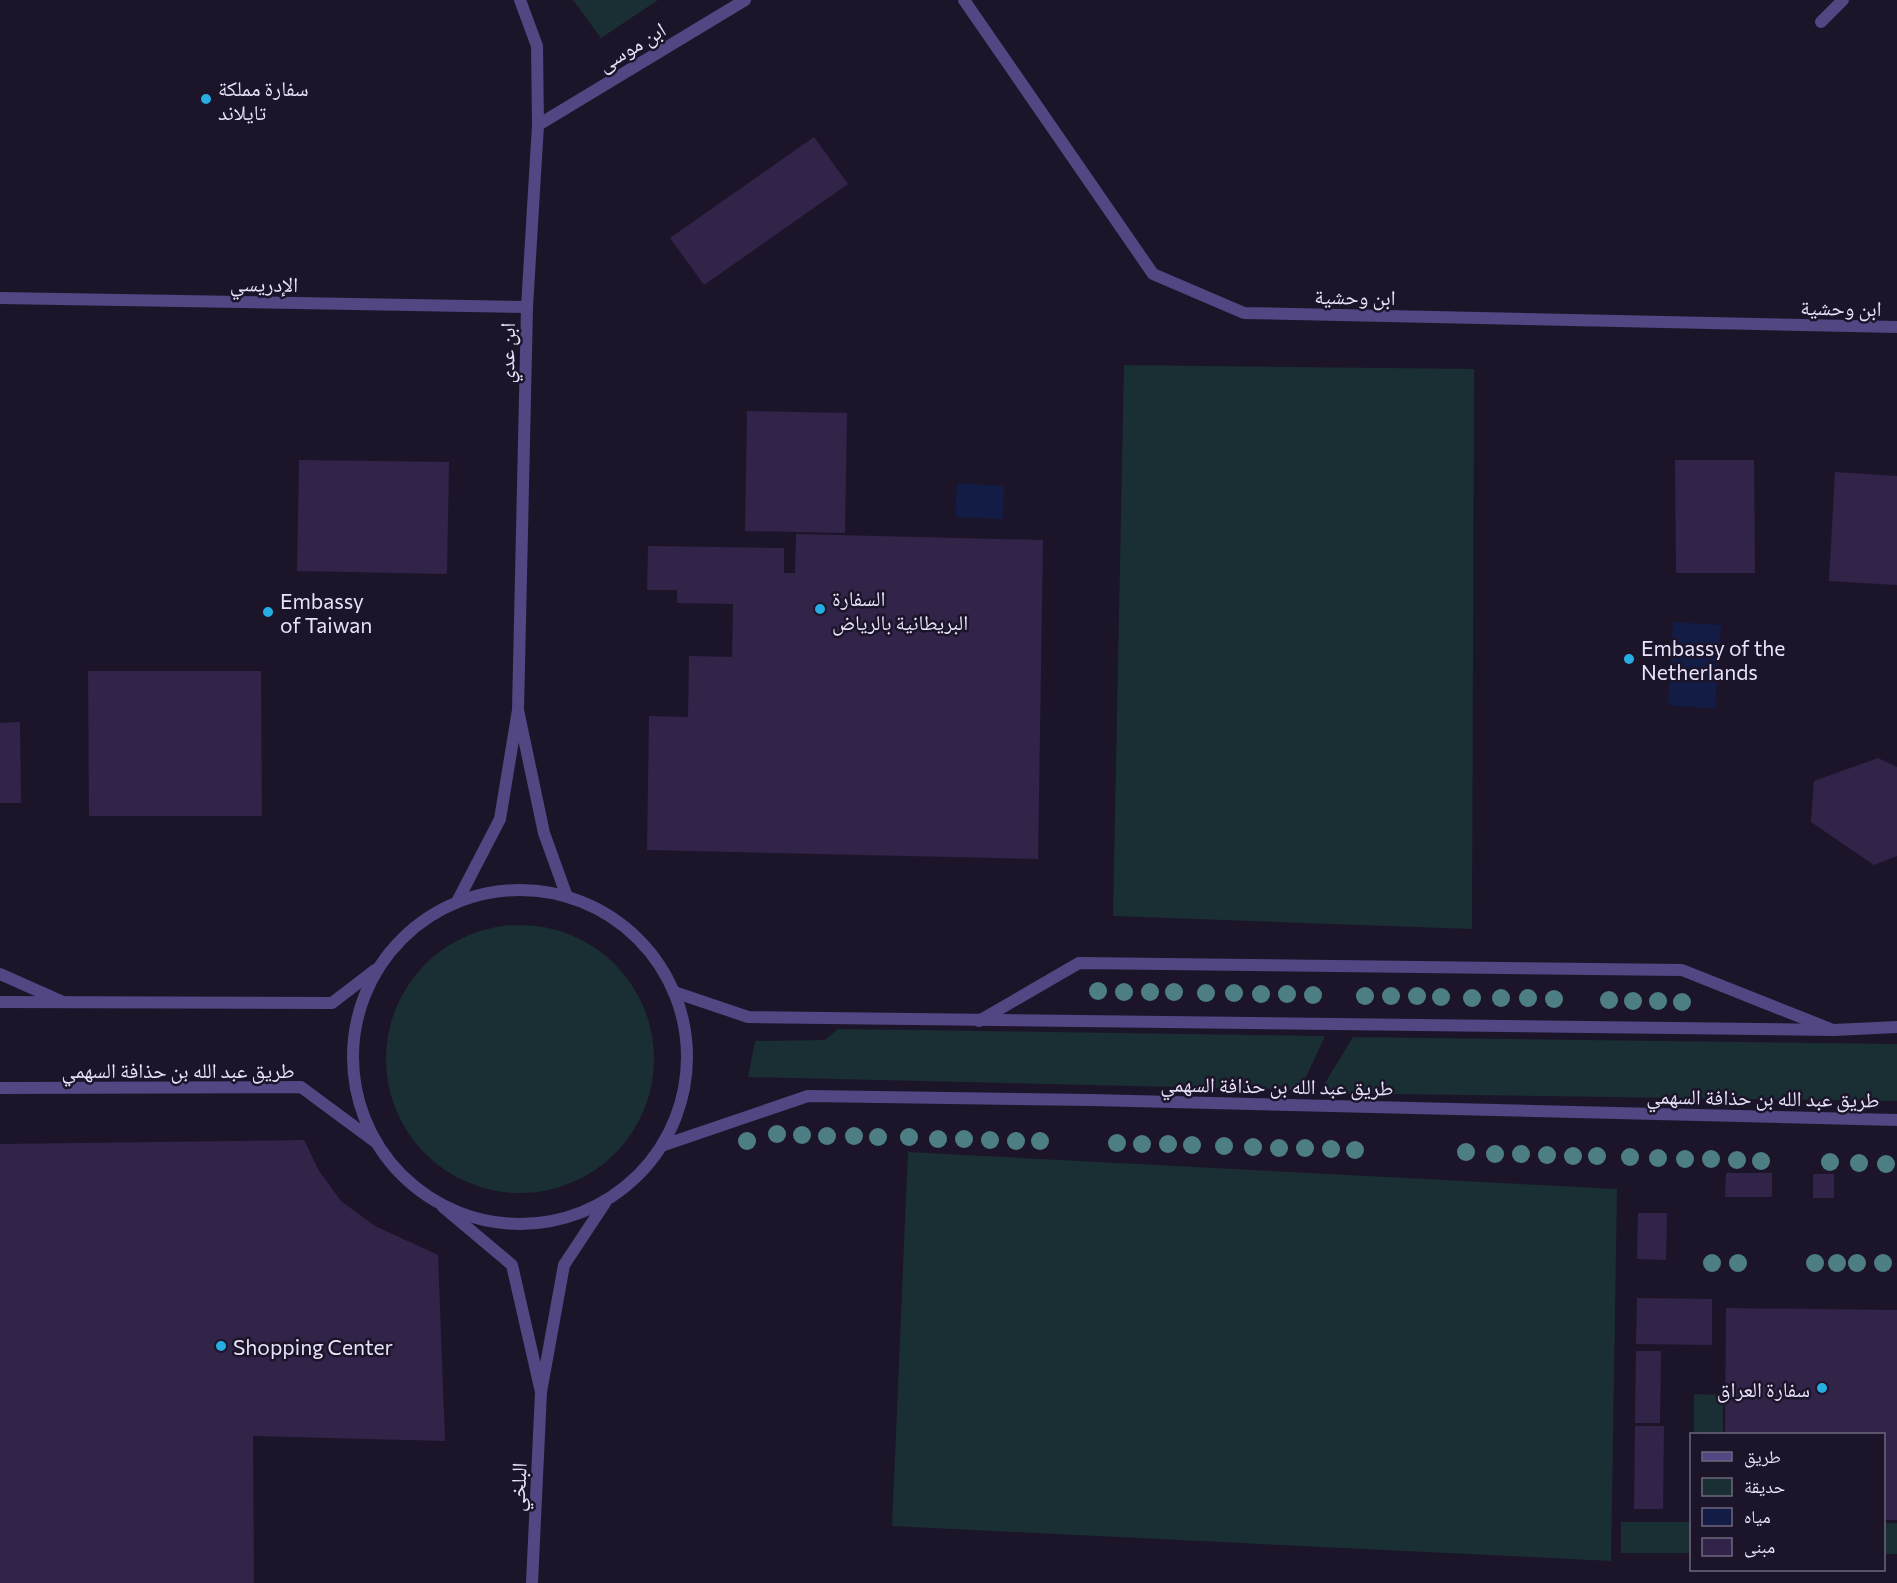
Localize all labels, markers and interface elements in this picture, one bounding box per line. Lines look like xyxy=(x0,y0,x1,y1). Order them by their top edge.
street label: ابن موسى xyxy=(593,16,670,78)
place label: سفارة مملكة تايلاند xyxy=(218,75,308,124)
marker: سفارة مملكة تايلاند xyxy=(199,92,213,106)
street label: الإدريسي xyxy=(230,270,298,301)
street label: ابن وحشية xyxy=(1314,283,1396,311)
street label: ابن وحشية xyxy=(1800,294,1882,322)
street label: ابن عدي xyxy=(493,322,524,384)
place label: السفارة البريطانية بالرياض xyxy=(832,585,968,636)
place label: Embassy of Taiwan xyxy=(280,588,372,637)
marker: السفارة البريطانية بالرياض xyxy=(813,602,827,616)
marker: Embassy of Taiwan xyxy=(261,605,275,619)
place label: Embassy of the Netherlands xyxy=(1641,635,1785,684)
marker: Embassy of the Netherlands xyxy=(1622,652,1636,666)
street label: طريق عبد الله بن حذافة السهمي xyxy=(61,1057,295,1087)
street label: طريق عبد الله بن حذافة السهمي xyxy=(1160,1070,1394,1105)
street label: طريق عبد الله بن حذافة السهمي xyxy=(1646,1082,1880,1117)
place label: Shopping Center xyxy=(233,1334,393,1359)
marker: Shopping Center xyxy=(214,1339,228,1353)
place label: سفارة العراق xyxy=(1717,1376,1810,1403)
marker: سفارة العراق xyxy=(1815,1381,1829,1395)
legend xyxy=(1690,1433,1885,1571)
text: طريق xyxy=(1744,1445,1781,1468)
street label: البلخي xyxy=(503,1462,536,1512)
text: حديقة xyxy=(1744,1475,1785,1497)
text: مياه xyxy=(1744,1505,1771,1527)
text: مبنى xyxy=(1744,1535,1775,1558)

